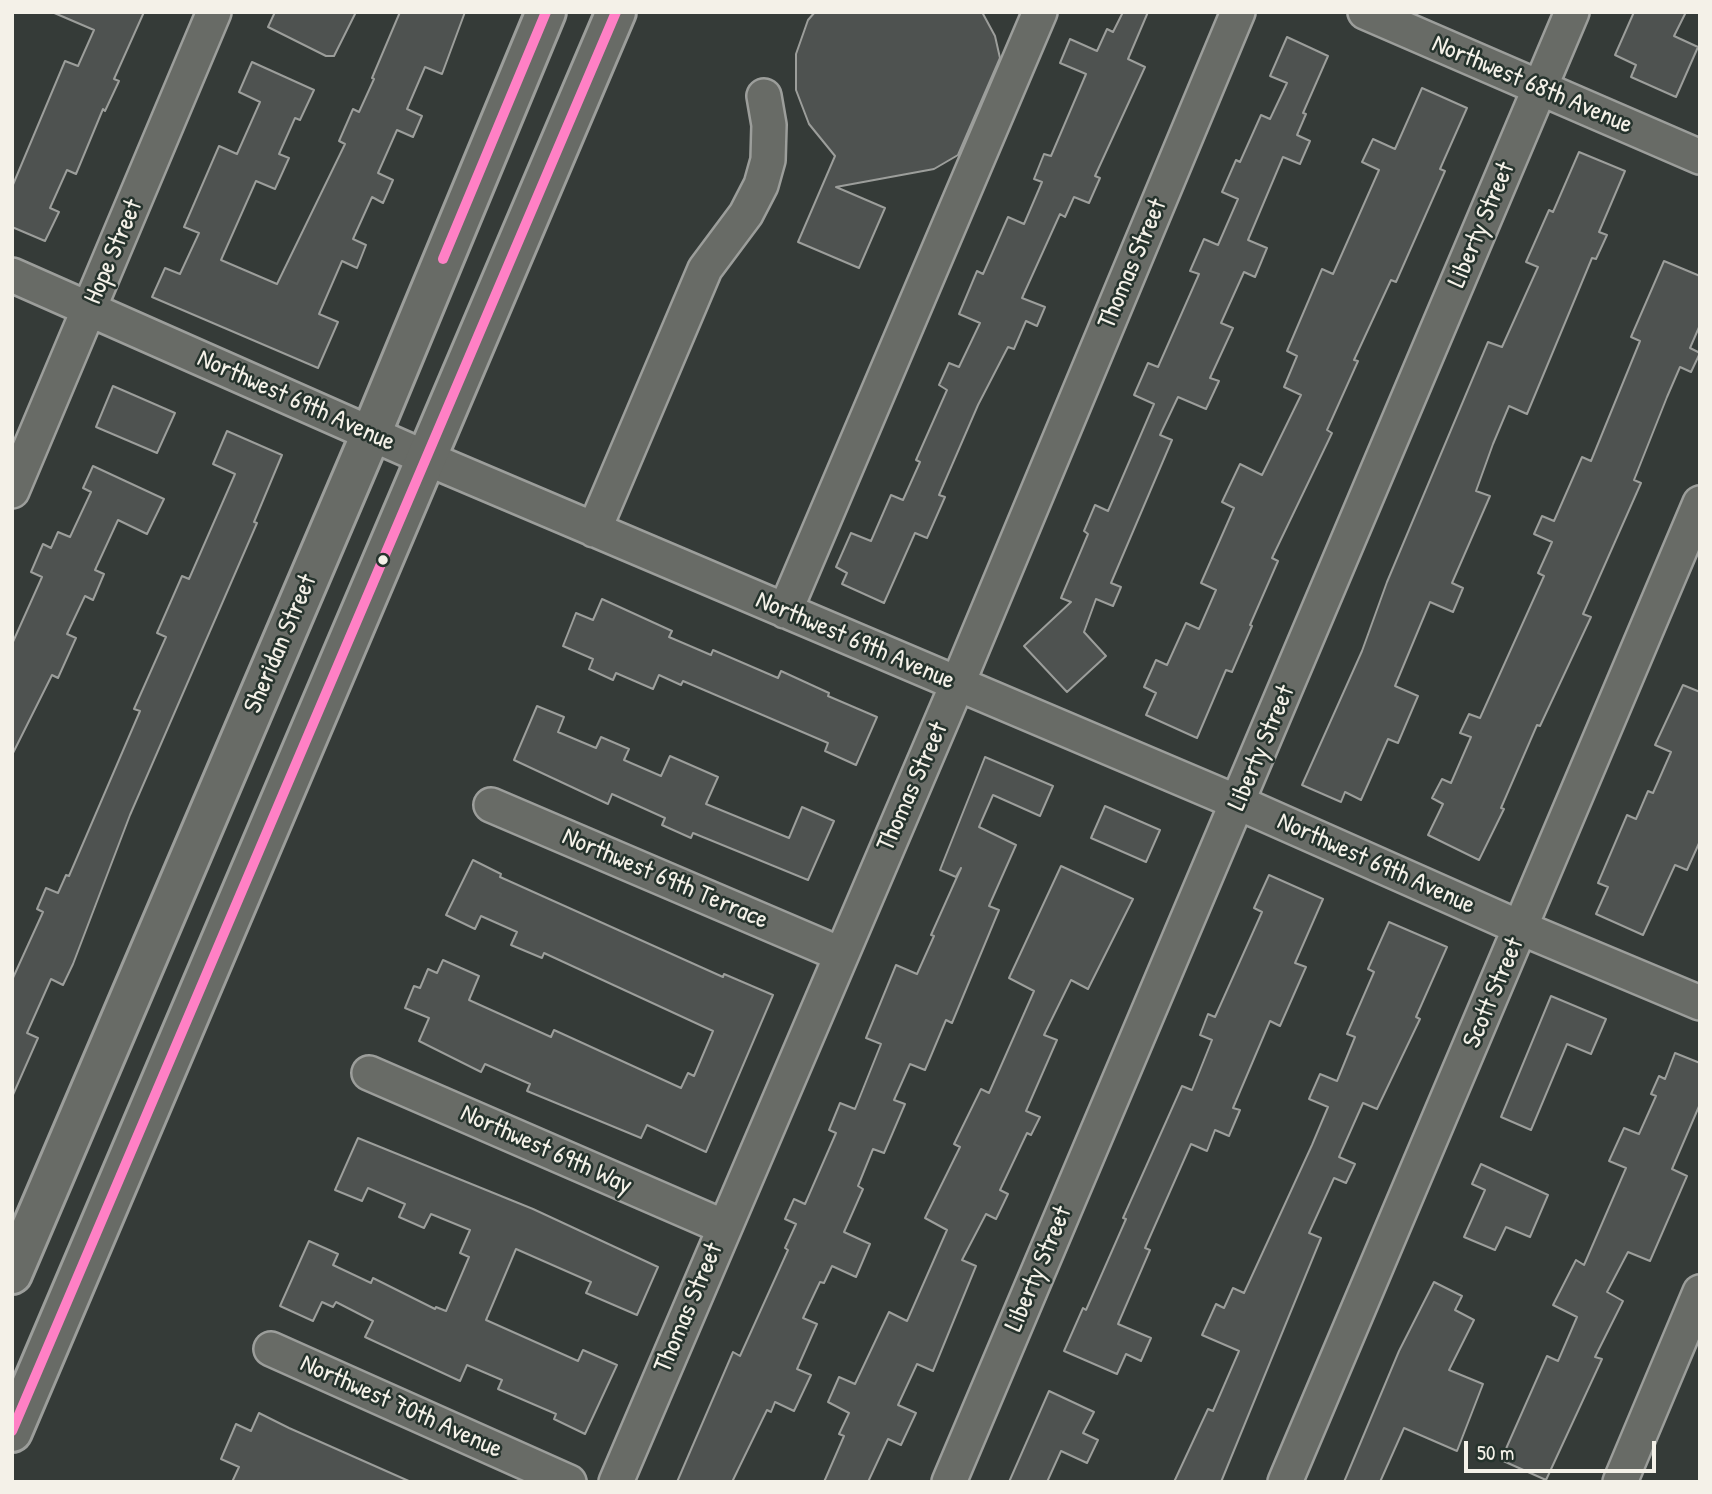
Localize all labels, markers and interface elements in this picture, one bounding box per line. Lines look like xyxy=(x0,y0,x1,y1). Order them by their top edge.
street label: Northwest 68th Avenue xyxy=(1427,29,1637,141)
street label: Liberty Street xyxy=(1442,158,1522,292)
street label: Thomas Street xyxy=(1092,194,1174,334)
street label: Hope Street xyxy=(78,195,150,309)
street label: Northwest 69th Avenue xyxy=(192,343,400,459)
unlabelled marker xyxy=(376,553,390,567)
street label: Sheridan Street xyxy=(238,570,324,718)
street label: Northwest 69th Avenue xyxy=(751,585,959,697)
street label: Liberty Street xyxy=(1222,681,1302,815)
street label: Thomas Street xyxy=(871,718,955,856)
street label: Northwest 69th Avenue xyxy=(1272,806,1480,922)
street label: Northwest 69th Terrace xyxy=(557,822,773,936)
street label: Scott Street xyxy=(1457,933,1531,1053)
street label: Northwest 69th Way xyxy=(455,1098,637,1202)
street label: Liberty Street xyxy=(999,1202,1079,1336)
street label: Thomas Street xyxy=(648,1238,730,1378)
street label: Northwest 70th Avenue xyxy=(295,1348,507,1466)
scale bar xyxy=(1467,1428,1660,1472)
text: 50 m xyxy=(1477,1438,1514,1467)

